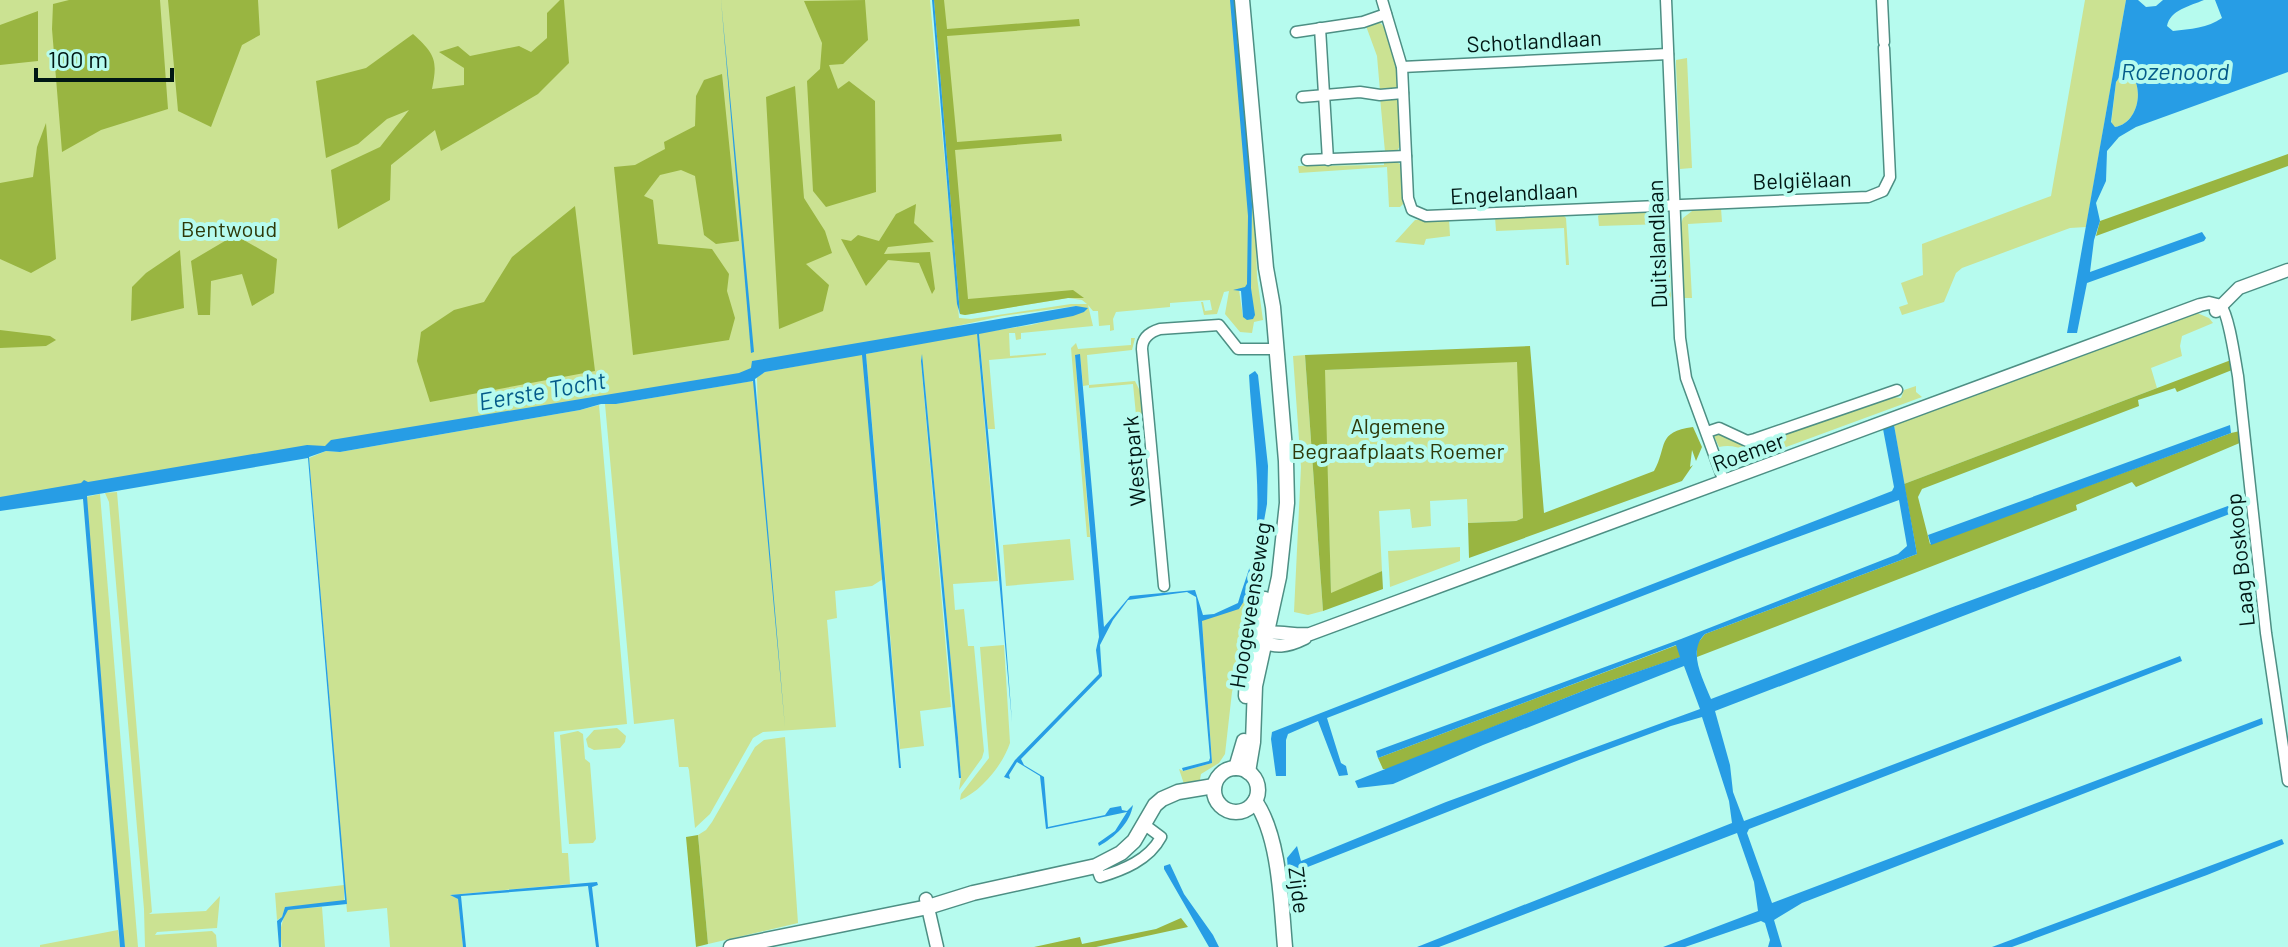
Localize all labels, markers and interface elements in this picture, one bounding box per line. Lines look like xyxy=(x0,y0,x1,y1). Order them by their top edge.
street label: Schotlandlaan xyxy=(1466,23,1602,57)
scale bar xyxy=(36,32,172,82)
text: 100 m xyxy=(48,44,108,73)
water label: Rozenoord xyxy=(2121,56,2230,85)
street label: Belgiëlaan xyxy=(1752,164,1852,194)
street label: Engelandlaan xyxy=(1449,176,1579,208)
street label: Duitslandlaan xyxy=(1641,179,1671,309)
park label: Bentwoud xyxy=(181,215,277,241)
water label: Eerste Tocht xyxy=(476,364,608,415)
park label: Algemene Begraafplaats Roemer xyxy=(1292,412,1504,463)
street label: Westpark xyxy=(1116,415,1150,507)
street label: Roemer xyxy=(1708,426,1788,476)
street label: Laag Boskoop xyxy=(2219,492,2259,628)
street label: Hoogeveenseweg xyxy=(1223,520,1275,690)
street label: Zijde xyxy=(1284,865,1316,915)

